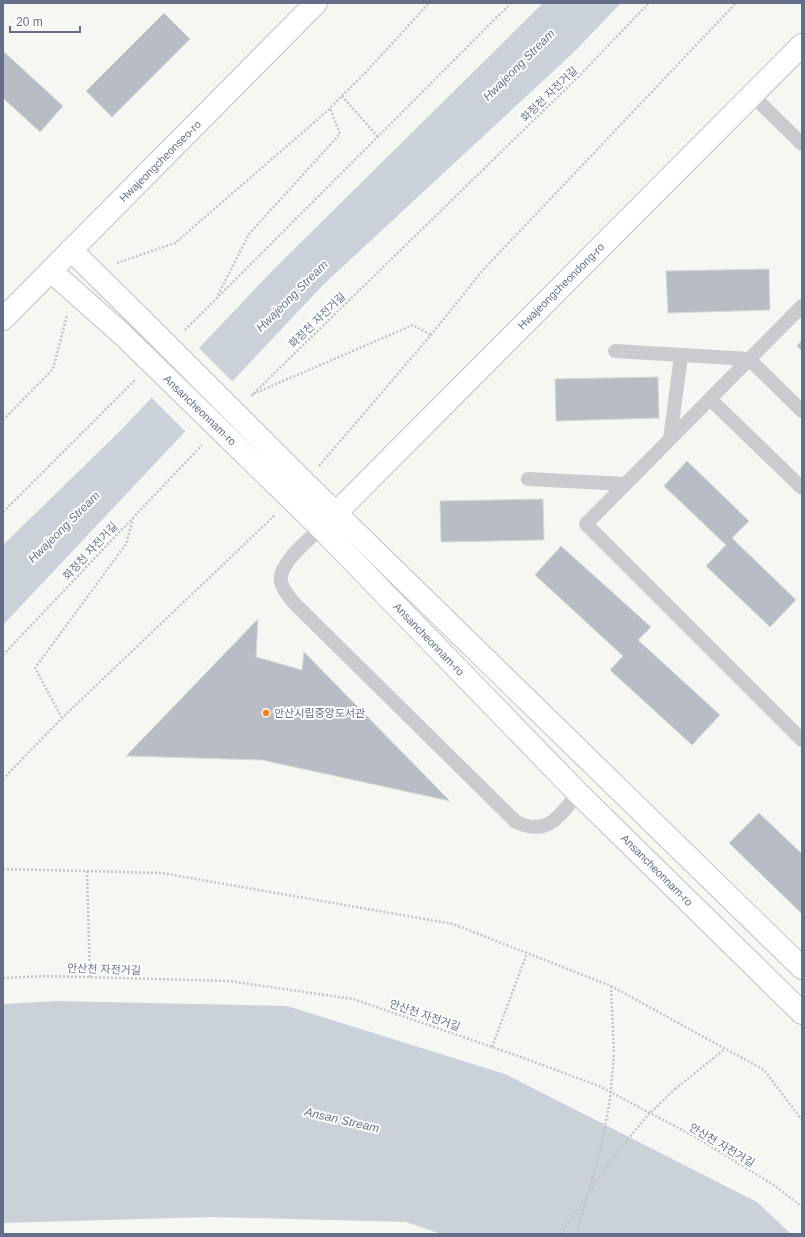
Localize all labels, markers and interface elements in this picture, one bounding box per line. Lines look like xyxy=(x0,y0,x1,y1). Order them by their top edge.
scale bar xyxy=(10,8,80,34)
text: 20 m xyxy=(16,15,43,29)
water label: Hwajeong Stream xyxy=(480,26,558,104)
street label: 화정천 자전거길 xyxy=(518,64,580,124)
street label: Hwajeongcheonseo-ro xyxy=(117,118,203,204)
street label: Hwajeongcheondong-ro xyxy=(515,240,607,332)
water label: Hwajeong Stream xyxy=(253,257,331,335)
street label: 화정천 자전거길 xyxy=(286,290,348,350)
street label: Ansancheonnam-ro xyxy=(161,372,239,448)
water label: Hwajeong Stream xyxy=(25,488,103,566)
street label: 화정천 자전거길 xyxy=(60,520,120,582)
street label: Ansancheonnam-ro xyxy=(391,600,467,678)
place label: 안산시립중앙도서관 xyxy=(274,707,365,719)
marker: 안산시립중앙도서관 xyxy=(261,708,271,718)
street label: Ansancheonnam-ro xyxy=(619,832,695,908)
street label: 안산천 자전거길 xyxy=(67,962,141,976)
street label: 안산천 자전거길 xyxy=(388,997,462,1033)
water label: Ansan Stream xyxy=(302,1104,381,1135)
street label: 안산천 자전거길 xyxy=(687,1121,757,1169)

